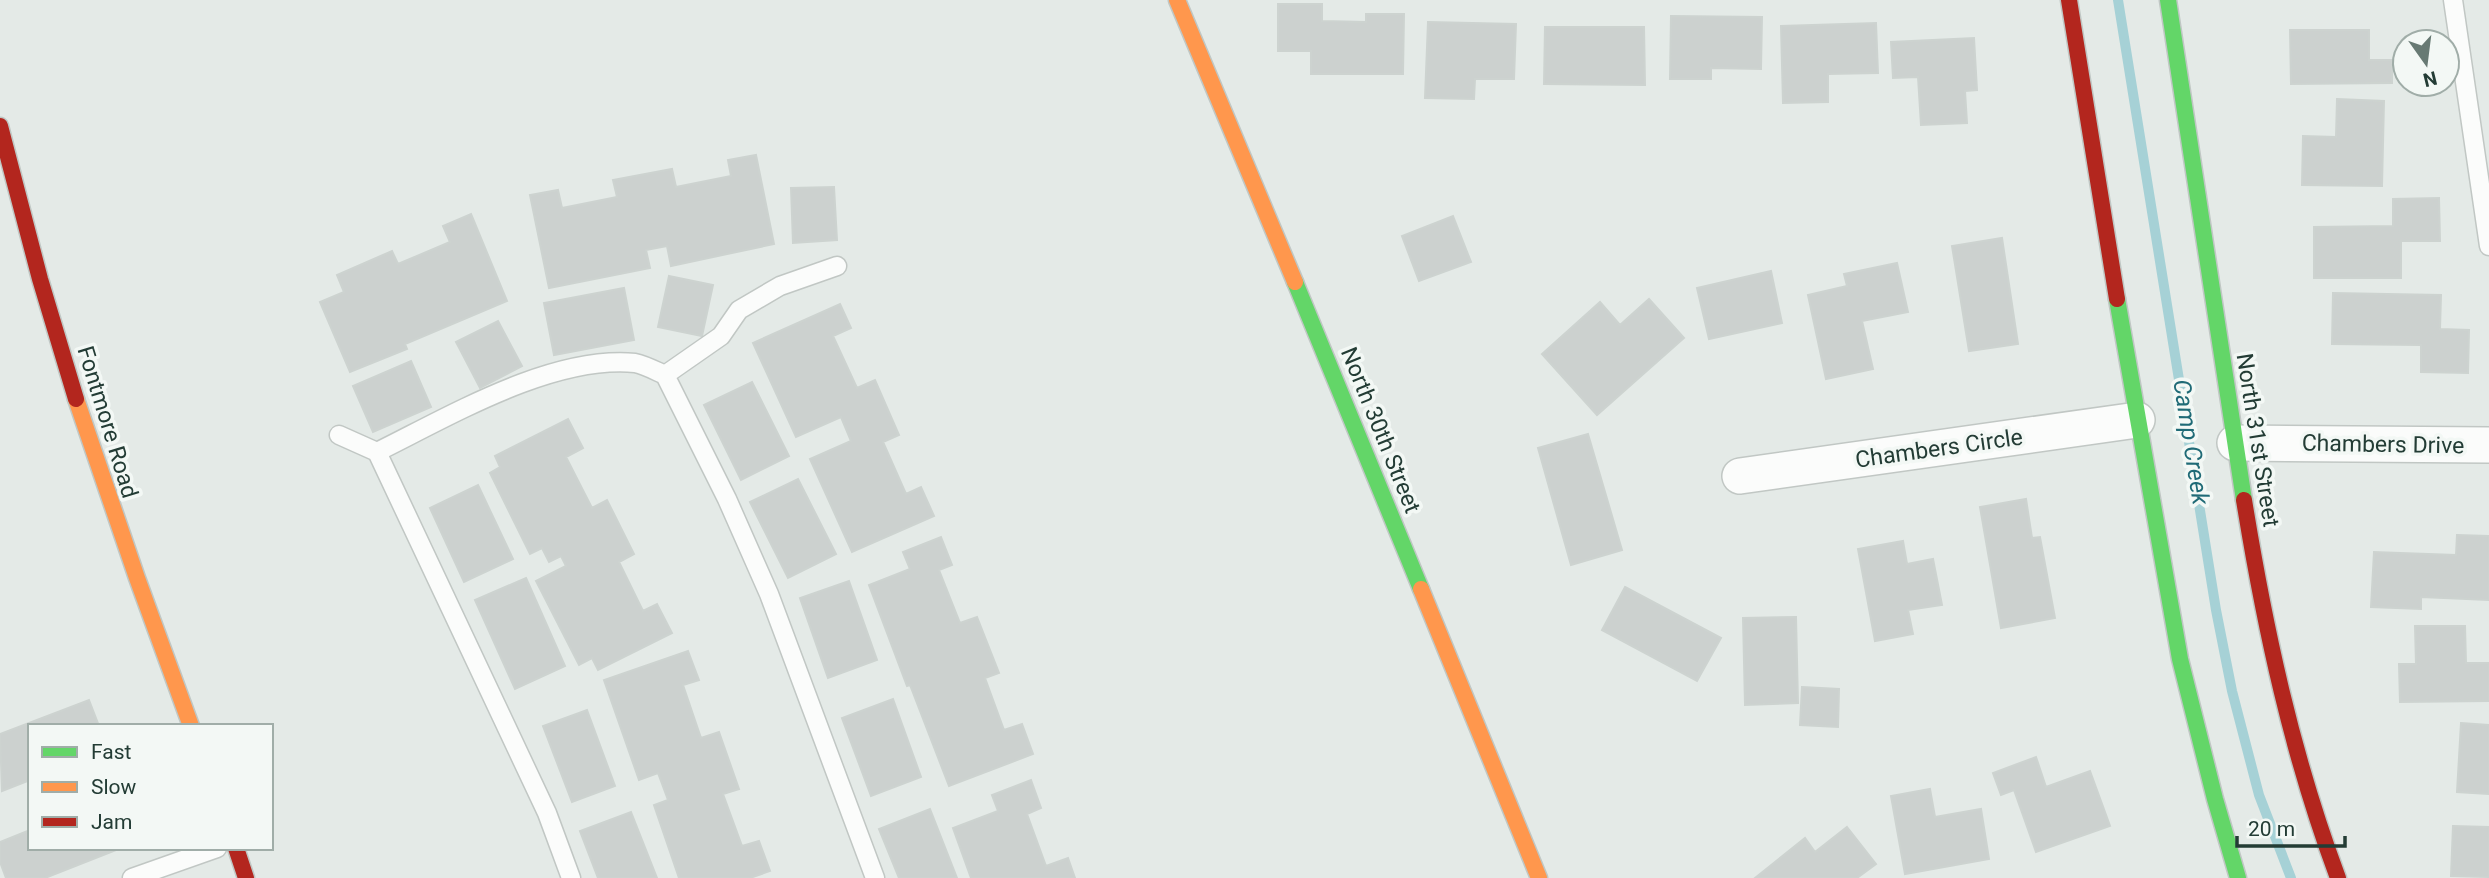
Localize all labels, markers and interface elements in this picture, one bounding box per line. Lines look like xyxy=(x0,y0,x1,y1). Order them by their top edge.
north arrow xyxy=(2391,28,2461,98)
text: N xyxy=(2421,66,2439,92)
street label: Fontmore Road xyxy=(72,343,143,501)
street label: North 30th Street xyxy=(1335,343,1426,517)
street label: North 31st Street xyxy=(2230,351,2285,529)
water label: Camp Creek xyxy=(2167,377,2215,508)
street label: Chambers Circle xyxy=(1854,423,2025,474)
street label: Chambers Drive xyxy=(2302,430,2464,459)
legend xyxy=(28,724,273,850)
text: Fast xyxy=(91,740,132,764)
text: Slow xyxy=(91,775,137,799)
scale bar xyxy=(2237,804,2346,848)
text: Jam xyxy=(91,810,132,834)
text: 20 m xyxy=(2248,817,2295,841)

